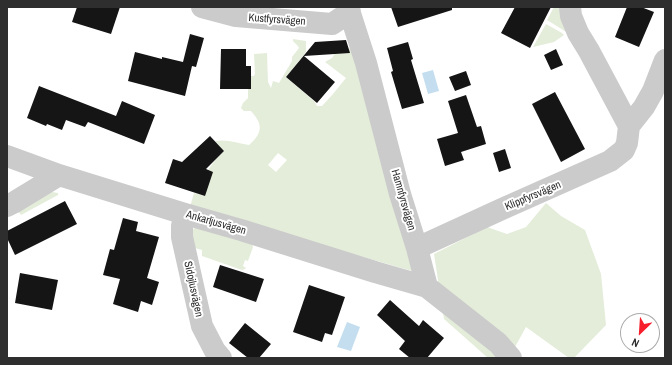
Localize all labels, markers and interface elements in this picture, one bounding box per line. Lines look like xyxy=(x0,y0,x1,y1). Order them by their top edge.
street label: Kustfyrsvägen xyxy=(248,11,306,29)
street label: Hamnfyrsvägen xyxy=(388,168,418,232)
street label: Klippfyrsvägen xyxy=(503,178,563,214)
street label: Ankarljusvägen xyxy=(185,208,247,238)
street label: Sidojlusvägen xyxy=(181,260,205,318)
north arrow xyxy=(620,313,660,353)
text: N xyxy=(629,335,641,351)

